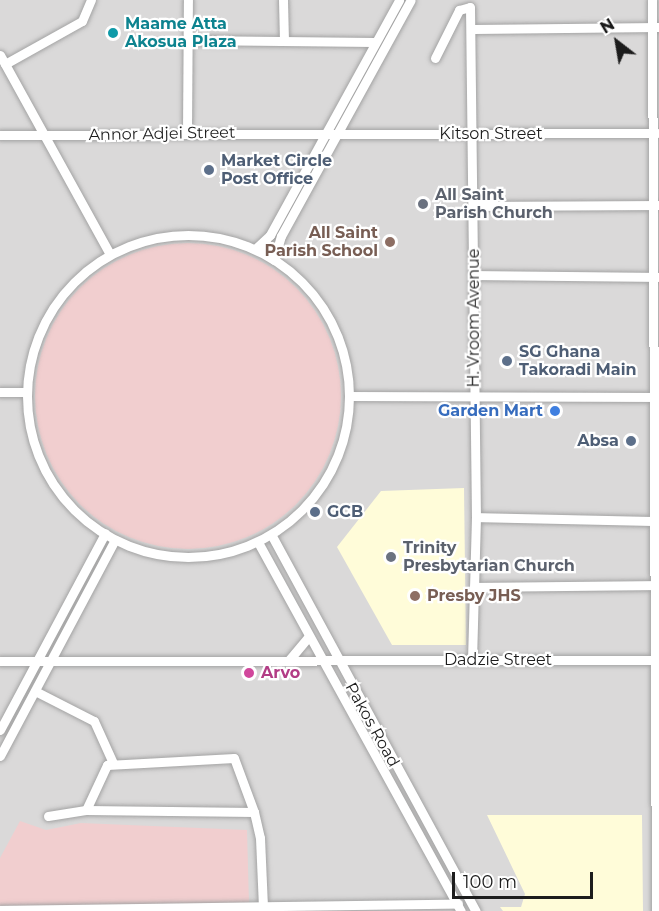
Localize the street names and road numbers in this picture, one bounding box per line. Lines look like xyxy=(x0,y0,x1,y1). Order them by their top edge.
street label: Annor Adjei Street xyxy=(88,123,236,145)
street label: Kitson Street xyxy=(439,124,543,144)
street label: H. Vroom Avenue xyxy=(464,248,484,388)
street label: Dadzie Street xyxy=(444,650,552,670)
street label: Pakos Road xyxy=(341,679,403,771)

